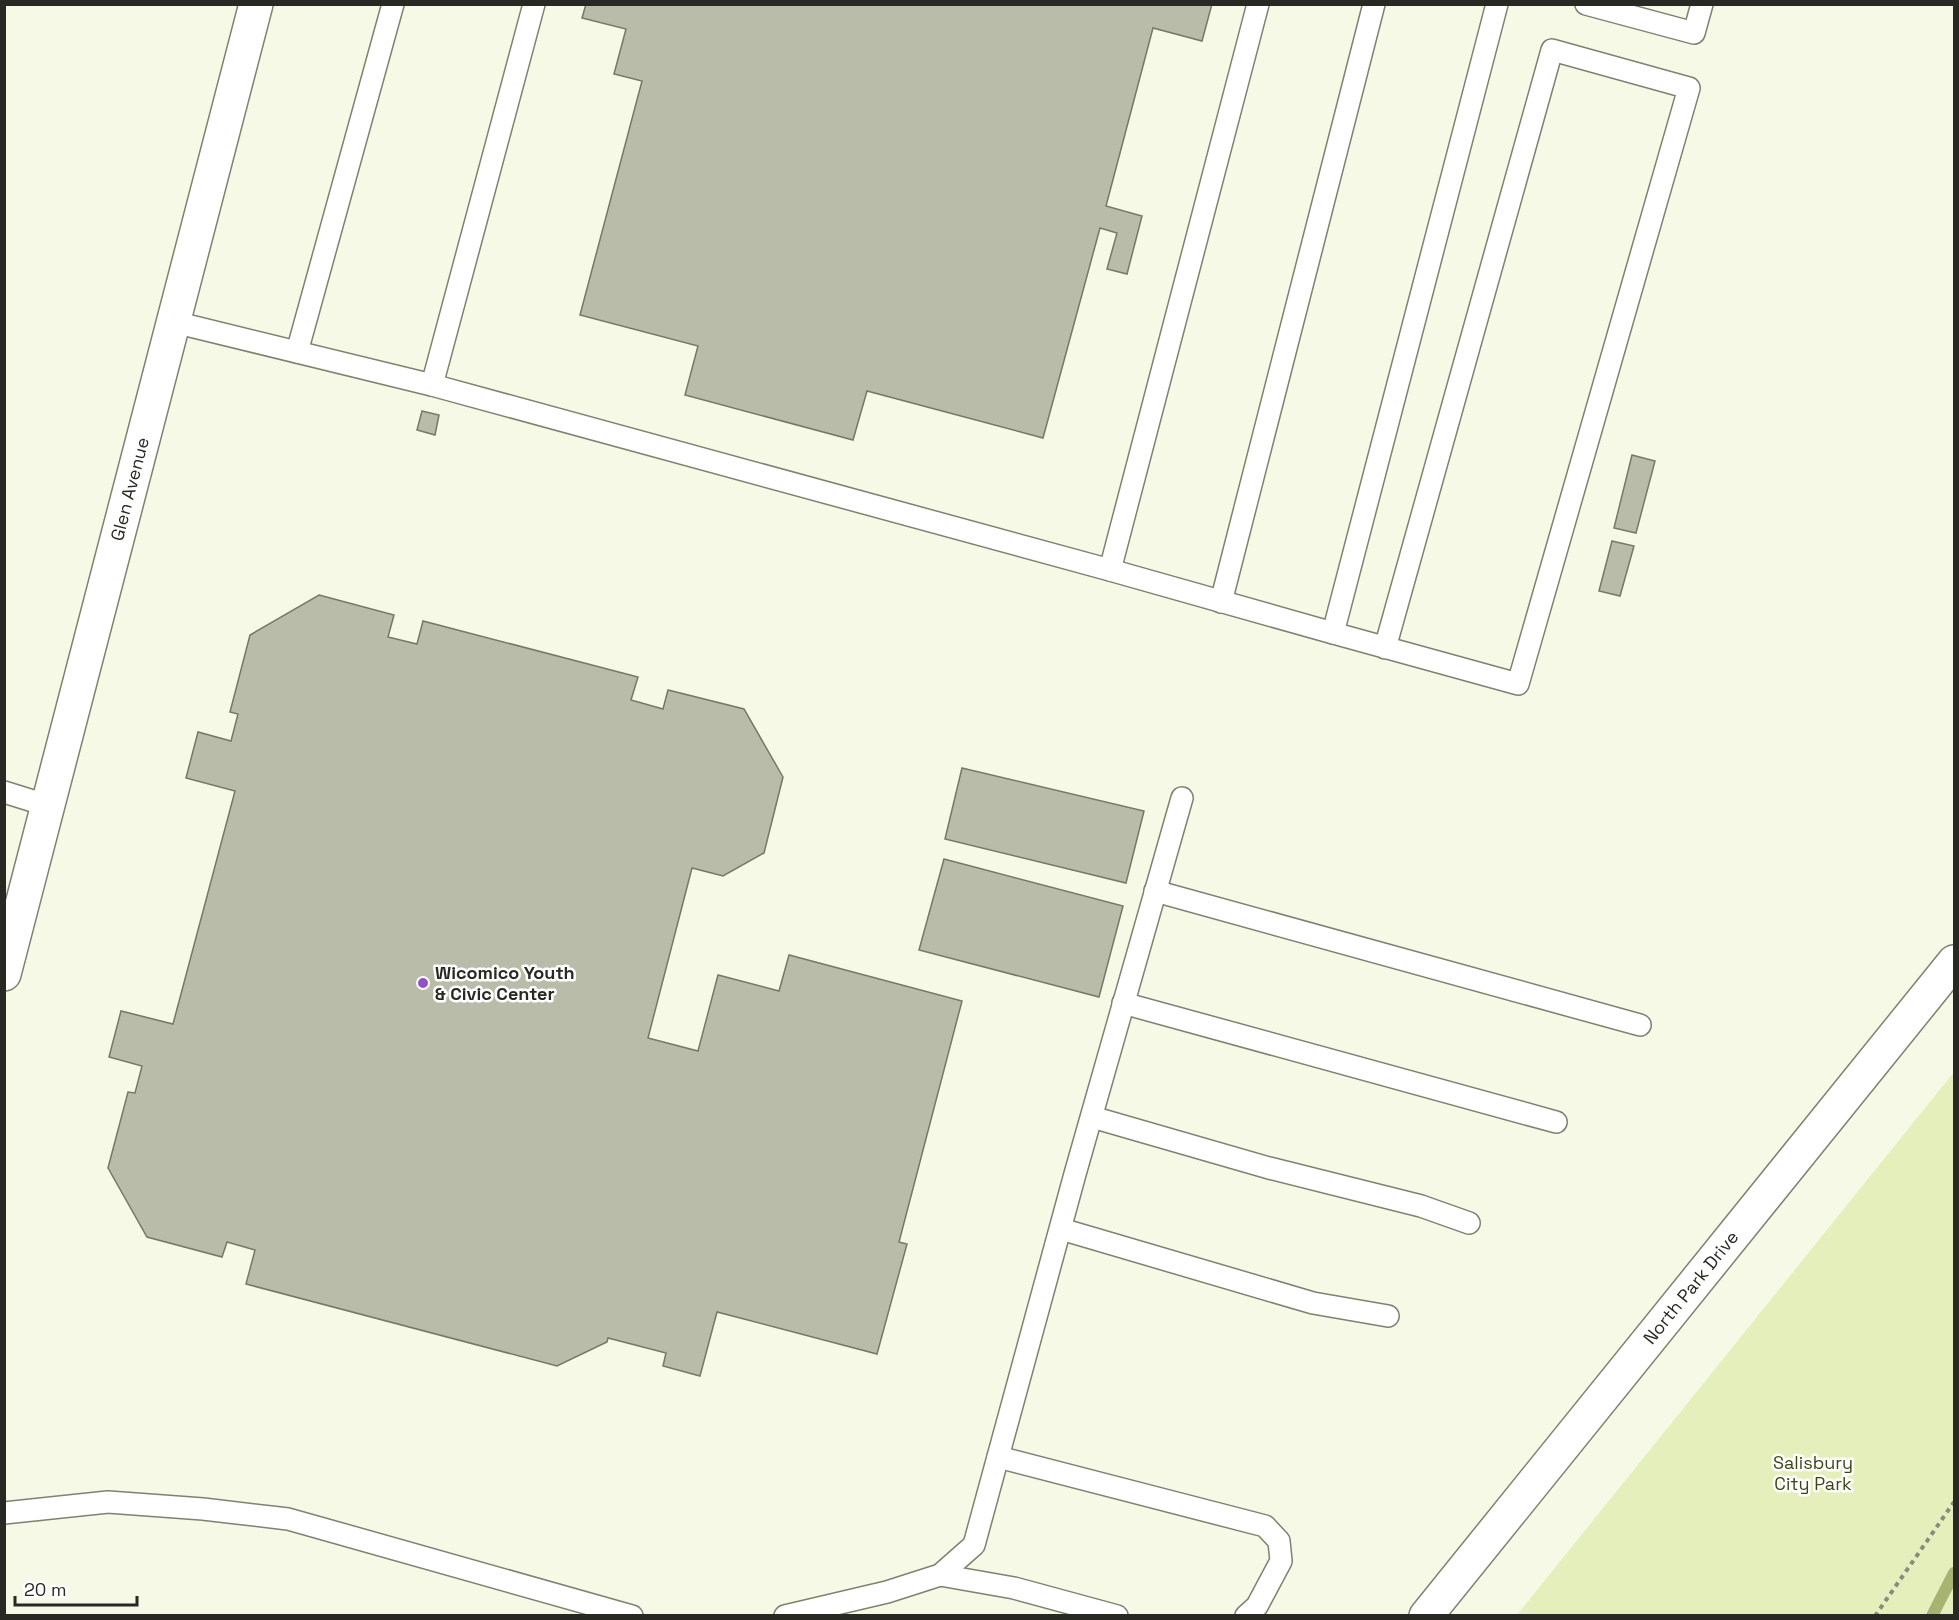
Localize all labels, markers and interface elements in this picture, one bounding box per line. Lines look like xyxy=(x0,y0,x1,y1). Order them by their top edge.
street label: Glen Avenue xyxy=(105,435,154,543)
place label: Wicomico Youth & Civic Center xyxy=(435,961,575,1005)
marker: Wicomico Youth & Civic Center xyxy=(416,976,430,990)
street label: North Park Drive xyxy=(1638,1226,1743,1349)
park label: Salisbury City Park xyxy=(1773,1451,1853,1495)
scale bar xyxy=(15,1569,136,1607)
text: 20 m xyxy=(24,1578,67,1601)

